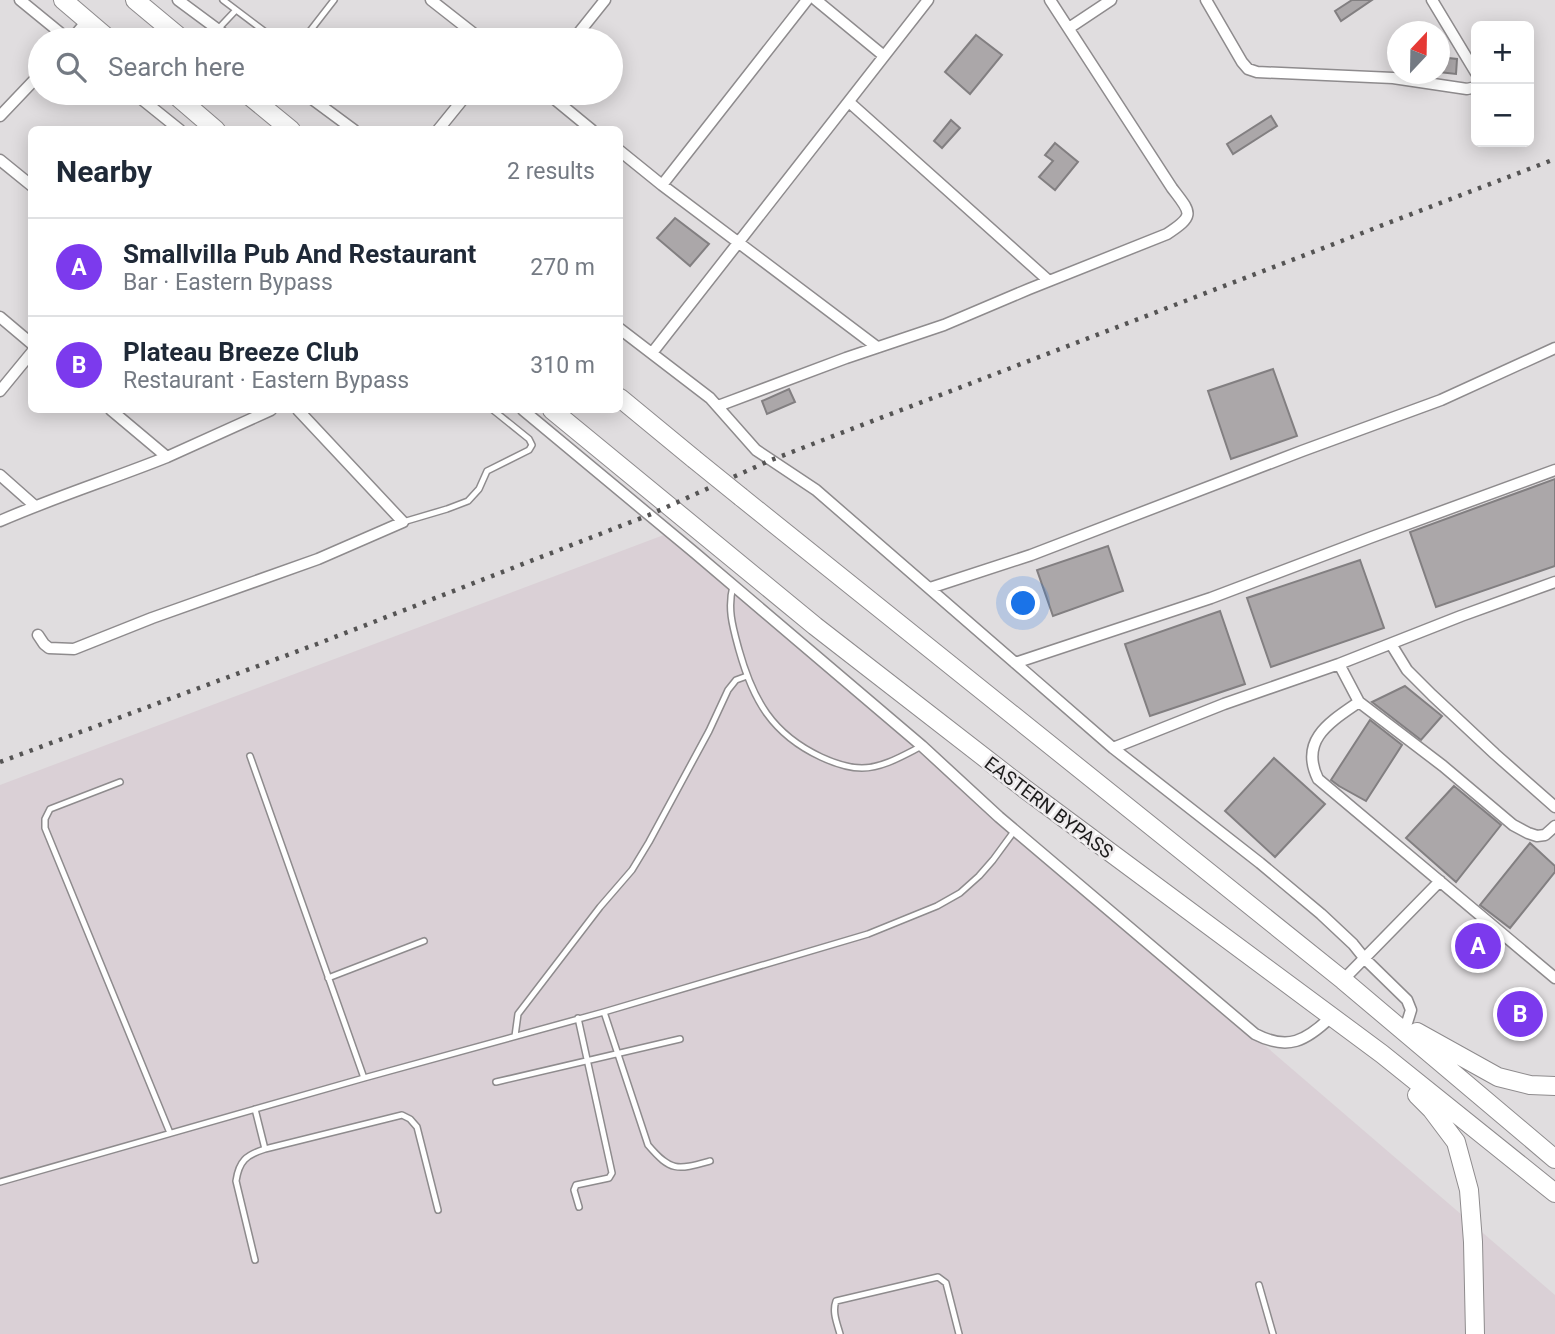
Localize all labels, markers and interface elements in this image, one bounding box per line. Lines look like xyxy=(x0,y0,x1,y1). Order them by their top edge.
north arrow xyxy=(1387,21,1450,84)
map controls xyxy=(1471,21,1534,147)
button: + xyxy=(1471,21,1534,84)
search box xyxy=(28,28,623,105)
icon: search xyxy=(52,48,90,86)
text: Search here xyxy=(108,52,245,82)
button: − xyxy=(1471,84,1534,147)
text: Nearby xyxy=(56,154,152,189)
text: 2 results xyxy=(507,158,595,185)
text: Smallvilla Pub And Restaurant xyxy=(123,239,476,269)
text: A xyxy=(71,254,87,281)
text: 270 m xyxy=(530,254,595,281)
text: Bar · Eastern Bypass xyxy=(123,269,333,296)
text: Plateau Breeze Club xyxy=(123,337,359,367)
text: B xyxy=(72,352,86,379)
text: 310 m xyxy=(530,352,595,379)
text: Restaurant · Eastern Bypass xyxy=(123,367,409,394)
your location xyxy=(1006,586,1040,620)
street label: EASTERN BYPASS xyxy=(980,752,1118,863)
pin: A xyxy=(1455,920,1501,972)
pin: B xyxy=(1497,988,1543,1040)

